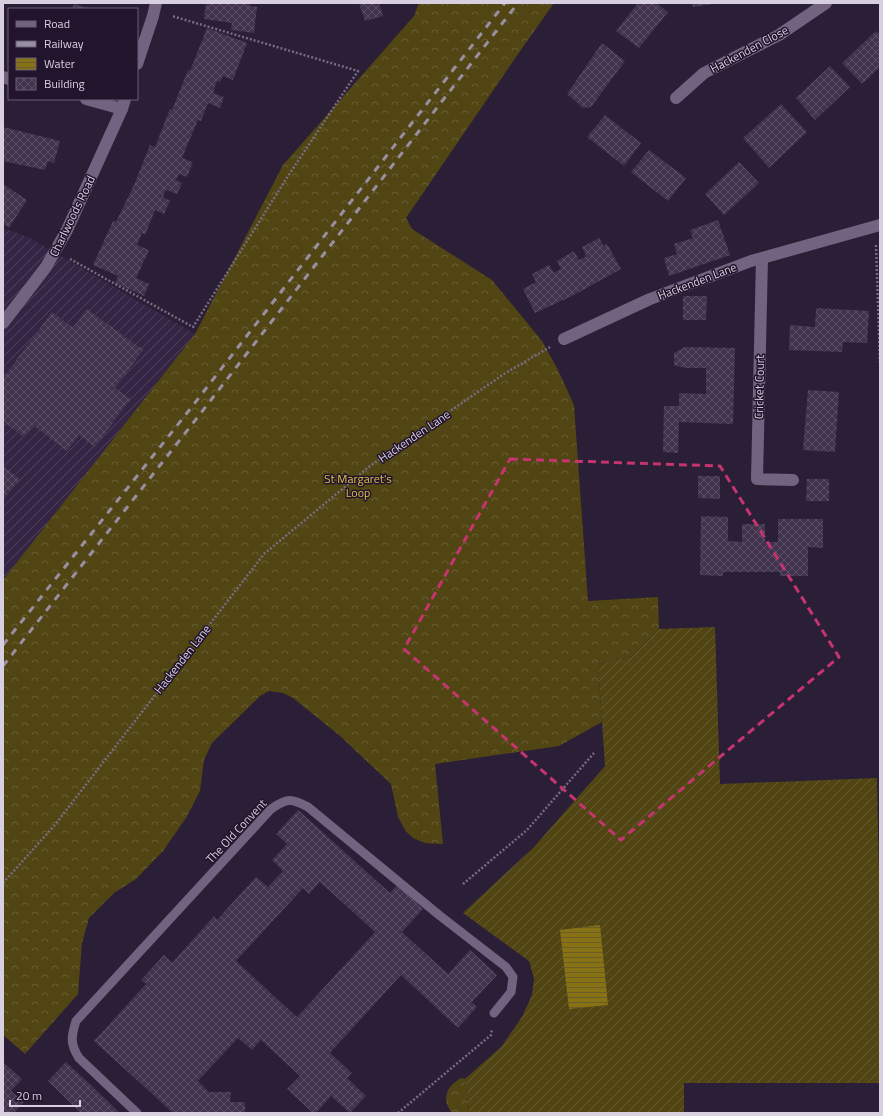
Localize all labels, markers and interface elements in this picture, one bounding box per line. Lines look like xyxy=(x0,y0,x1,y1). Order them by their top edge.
legend xyxy=(8,8,138,100)
text: Road xyxy=(44,14,70,33)
street label: Hackenden Close xyxy=(706,20,792,78)
text: Railway xyxy=(44,34,84,53)
text: Water xyxy=(44,54,75,73)
text: Building xyxy=(44,74,85,93)
street label: Charlwoods Road xyxy=(44,172,100,260)
street label: Hackenden Lane xyxy=(655,257,739,305)
street label: Cricket Court xyxy=(749,354,769,419)
street label: Hackenden Lane xyxy=(374,405,454,467)
park label: St Margaret's Loop xyxy=(324,469,392,502)
street label: Hackenden Lane xyxy=(149,620,215,698)
street label: The Old Convent xyxy=(201,794,272,868)
scale bar xyxy=(10,1082,80,1108)
text: 20 m xyxy=(16,1086,42,1105)

